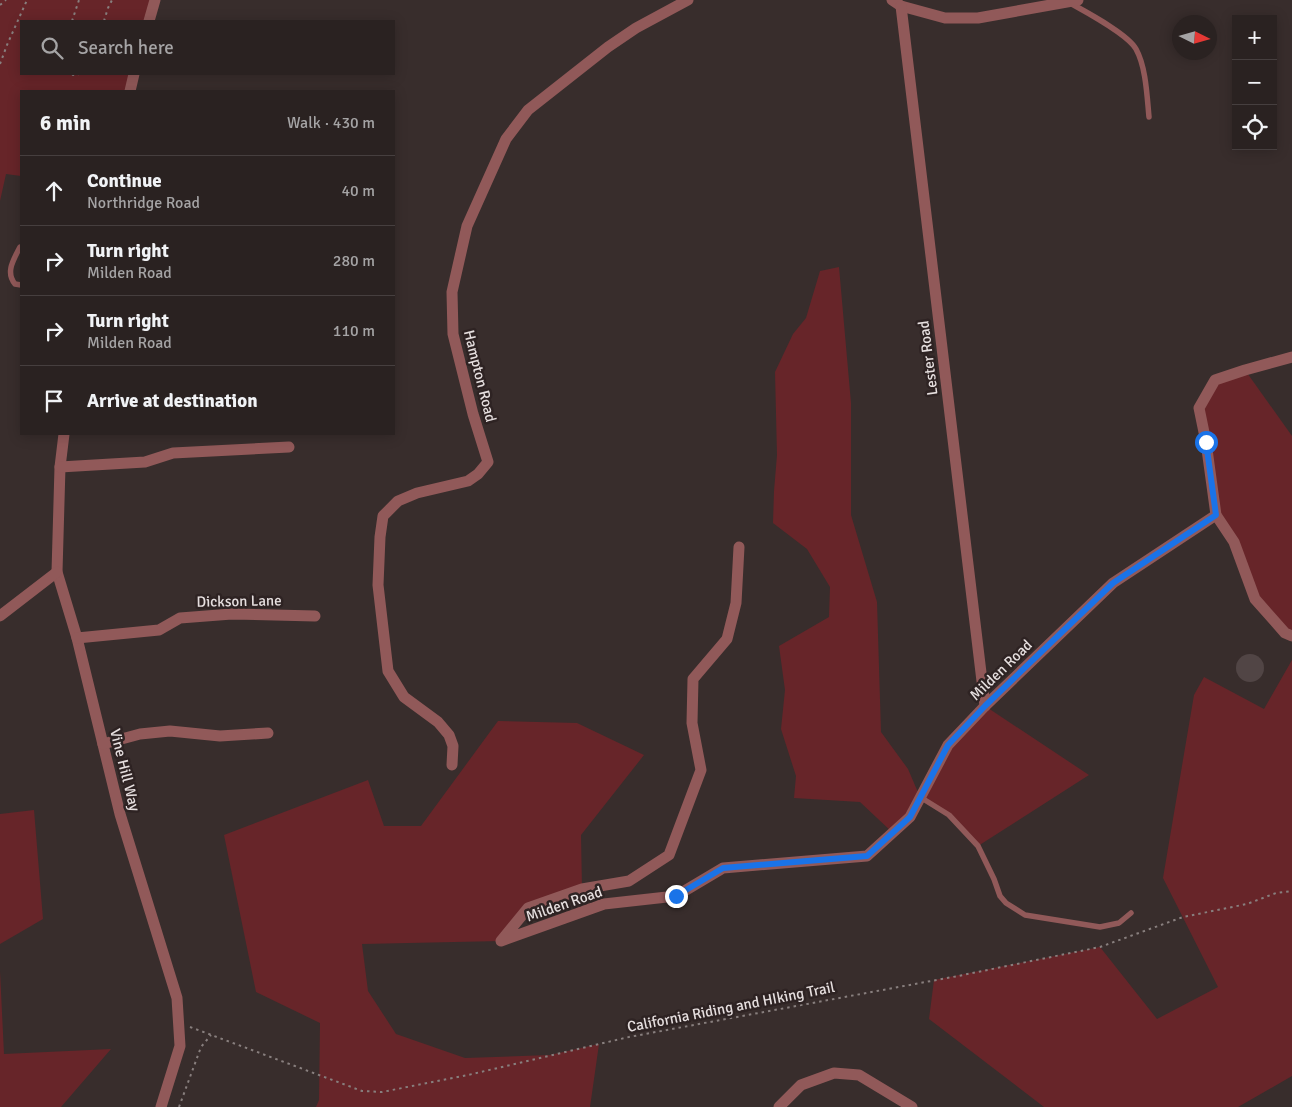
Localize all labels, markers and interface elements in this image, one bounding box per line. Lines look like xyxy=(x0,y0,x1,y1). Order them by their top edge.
north arrow xyxy=(1172,15,1217,60)
map controls xyxy=(1232,15,1277,150)
button: + xyxy=(1232,15,1277,60)
search box xyxy=(20,20,395,75)
icon: search xyxy=(38,34,66,62)
text: Search here xyxy=(78,36,174,60)
button: − xyxy=(1232,60,1277,105)
button: locate xyxy=(1232,105,1277,150)
text: 6 min xyxy=(40,110,91,136)
text: Walk · 430 m xyxy=(287,113,375,133)
text: Continue xyxy=(87,169,162,193)
icon: ahead xyxy=(40,177,68,205)
text: 40 m xyxy=(341,181,375,201)
text: Northridge Road xyxy=(87,193,200,213)
text: Turn right xyxy=(87,239,169,263)
icon: right xyxy=(40,247,68,275)
text: 280 m xyxy=(333,251,375,271)
text: Milden Road xyxy=(87,263,172,283)
text: Turn right xyxy=(87,309,169,333)
icon: right xyxy=(40,317,68,345)
street label: Lester Road xyxy=(914,320,942,396)
text: 110 m xyxy=(333,321,375,341)
street label: Hampton Road xyxy=(460,328,500,424)
text: Milden Road xyxy=(87,333,172,353)
icon: arrive xyxy=(40,387,68,415)
text: Arrive at destination xyxy=(87,389,258,413)
route start xyxy=(1195,431,1218,454)
street label: Dickson Lane xyxy=(196,591,282,611)
street label: Milden Road xyxy=(966,636,1036,704)
street label: Vine Hill Way xyxy=(106,727,144,813)
street label: Milden Road xyxy=(523,883,605,925)
route end xyxy=(665,885,688,908)
street label: California Riding and HIking Trail xyxy=(626,978,836,1036)

